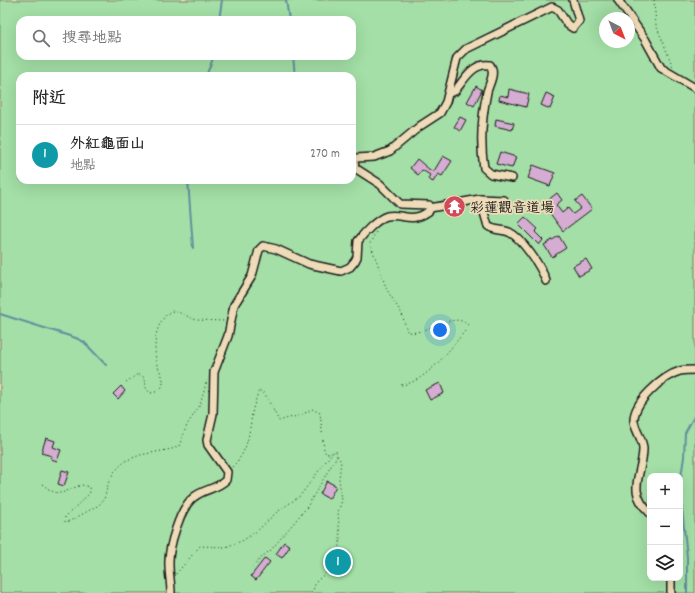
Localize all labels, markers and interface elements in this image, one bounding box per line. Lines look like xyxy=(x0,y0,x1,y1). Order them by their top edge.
north arrow xyxy=(599,12,635,48)
search box xyxy=(16,16,356,60)
icon: search xyxy=(30,27,52,49)
text: 搜尋地點 xyxy=(62,28,122,50)
text: 附近 xyxy=(32,88,66,112)
text: 外紅龜面山 xyxy=(70,134,145,156)
text: 1 xyxy=(44,145,46,164)
text: 270 m xyxy=(310,145,340,164)
text: 地點 xyxy=(70,157,96,176)
temple icon: 彩蓮觀音道場 xyxy=(441,194,467,220)
place label: 彩蓮觀音道場 xyxy=(470,199,554,219)
your location xyxy=(430,320,450,340)
map controls xyxy=(647,473,683,581)
button: + xyxy=(647,473,683,509)
button: − xyxy=(647,509,683,545)
button: layers xyxy=(647,545,683,581)
pin: 1 xyxy=(325,547,351,577)

